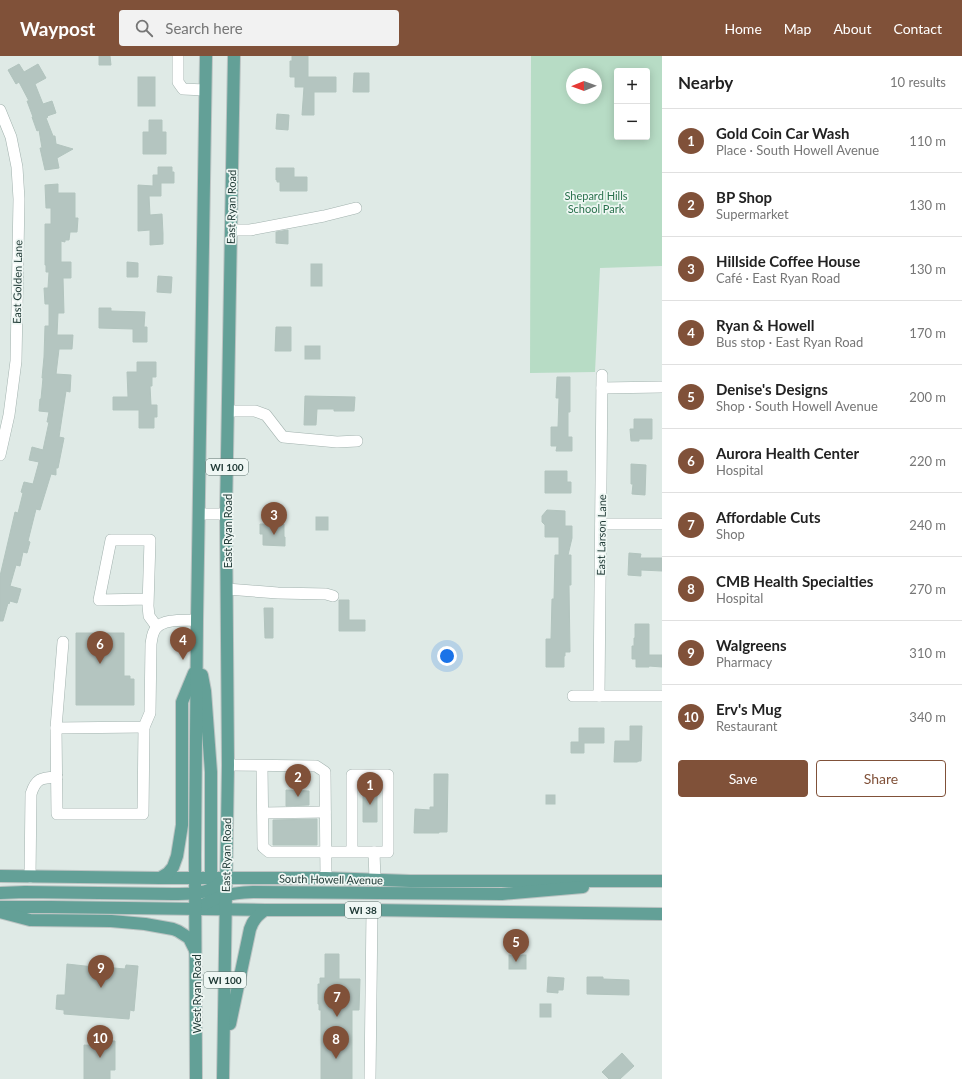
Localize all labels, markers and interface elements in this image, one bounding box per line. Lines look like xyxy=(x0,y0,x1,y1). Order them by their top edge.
search box xyxy=(119,10,399,46)
text: Waypost xyxy=(20,17,95,40)
icon: search xyxy=(133,17,155,39)
text: Search here xyxy=(165,19,243,37)
text: Home xyxy=(724,20,762,37)
text: Map xyxy=(784,20,811,37)
text: About xyxy=(833,20,871,37)
text: Contact xyxy=(893,20,942,37)
north arrow xyxy=(566,68,602,104)
map controls xyxy=(614,68,650,140)
button: + xyxy=(614,68,650,104)
text: Nearby xyxy=(678,72,733,93)
text: 10 results xyxy=(890,74,946,90)
button: − xyxy=(614,104,650,140)
text: Gold Coin Car Wash xyxy=(716,124,849,142)
text: 1 xyxy=(687,133,695,149)
text: 110 m xyxy=(909,133,946,149)
text: Place · South Howell Avenue xyxy=(716,142,879,158)
street label: East Ryan Road xyxy=(224,170,238,244)
text: BP Shop xyxy=(716,188,772,206)
park label: Shepard Hills School Park xyxy=(564,189,628,215)
text: 2 xyxy=(687,197,695,213)
text: 130 m xyxy=(909,197,946,213)
text: Supermarket xyxy=(716,206,789,222)
street label: East Golden Lane xyxy=(10,240,24,324)
text: Hillside Coffee House xyxy=(716,252,860,270)
text: 3 xyxy=(687,261,695,277)
text: 130 m xyxy=(909,261,946,277)
text: Café · East Ryan Road xyxy=(716,270,840,286)
text: Ryan & Howell xyxy=(716,316,815,334)
text: 4 xyxy=(687,325,695,341)
text: 170 m xyxy=(909,325,946,341)
text: Bus stop · East Ryan Road xyxy=(716,334,863,350)
text: Denise's Designs xyxy=(716,380,828,398)
text: 5 xyxy=(687,389,695,405)
text: 200 m xyxy=(909,389,946,405)
text: Shop · South Howell Avenue xyxy=(716,398,878,414)
text: Aurora Health Center xyxy=(716,444,859,462)
text: 6 xyxy=(687,453,695,469)
text: 220 m xyxy=(909,453,946,469)
road number: WI 100 xyxy=(206,459,248,475)
text: Hospital xyxy=(716,462,763,478)
street label: East Ryan Road xyxy=(221,494,234,568)
street label: East Larson Lane xyxy=(594,494,608,576)
pin: 3 xyxy=(261,502,287,535)
text: Affordable Cuts xyxy=(716,508,821,526)
text: 7 xyxy=(687,517,695,533)
text: 240 m xyxy=(909,517,946,533)
text: Shop xyxy=(716,526,745,542)
text: CMB Health Specialties xyxy=(716,572,873,590)
text: 8 xyxy=(687,581,695,597)
text: 270 m xyxy=(909,581,946,597)
text: Hospital xyxy=(716,590,763,606)
pin: 4 xyxy=(170,627,196,660)
pin: 6 xyxy=(87,631,113,664)
text: Walgreens xyxy=(716,636,787,654)
text: 9 xyxy=(687,645,695,661)
text: 310 m xyxy=(909,645,946,661)
your location xyxy=(437,646,457,666)
text: Pharmacy xyxy=(716,654,772,670)
text: Erv's Mug xyxy=(716,700,782,718)
text: 10 xyxy=(683,709,699,725)
text: 340 m xyxy=(909,709,946,725)
text: Restaurant xyxy=(716,718,778,734)
button: Save xyxy=(678,760,808,797)
button: Share xyxy=(816,760,946,797)
pin: 2 xyxy=(285,764,311,797)
pin: 1 xyxy=(357,772,383,805)
street label: East Ryan Road xyxy=(219,818,233,892)
street label: South Howell Avenue xyxy=(279,872,383,886)
road number: WI 38 xyxy=(345,902,381,918)
pin: 5 xyxy=(503,929,529,962)
street label: West Ryan Road xyxy=(190,954,203,1034)
pin: 9 xyxy=(88,955,114,988)
road number: WI 100 xyxy=(204,972,246,988)
pin: 7 xyxy=(324,984,350,1017)
pin: 10 xyxy=(87,1025,113,1058)
pin: 8 xyxy=(323,1026,349,1059)

